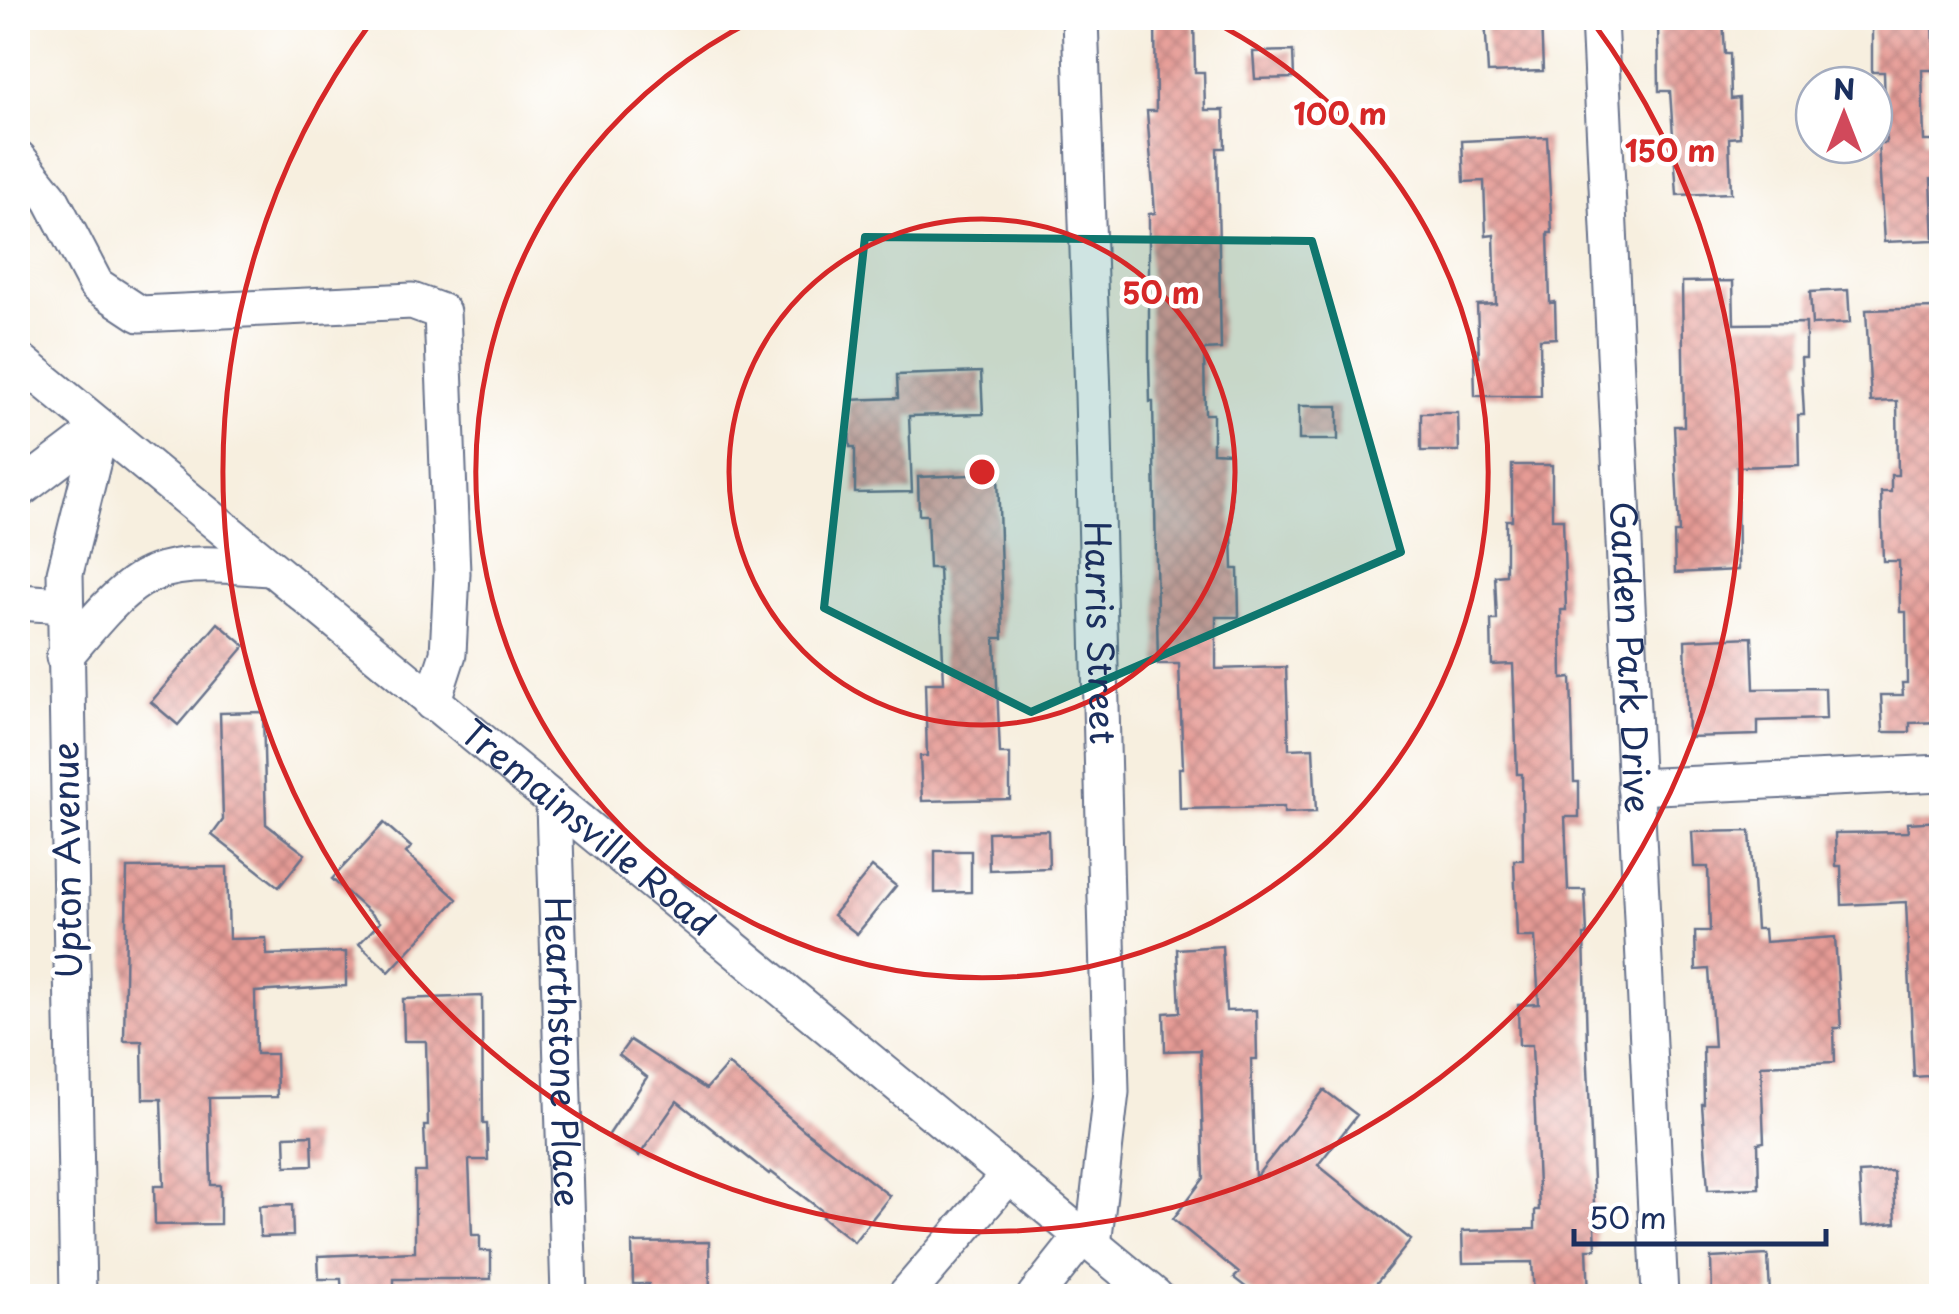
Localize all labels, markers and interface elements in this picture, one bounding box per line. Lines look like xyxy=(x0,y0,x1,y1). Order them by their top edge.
north arrow xyxy=(1794,65,1894,165)
text: N xyxy=(1833,67,1855,110)
text: 100 m xyxy=(1293,90,1387,135)
text: 150 m xyxy=(1625,127,1715,172)
text: 50 m xyxy=(1122,269,1200,314)
centre of rings xyxy=(964,454,1000,490)
street label: Garden Park Drive xyxy=(1598,500,1666,814)
street label: Harris Street xyxy=(1072,520,1131,745)
street label: Tremainsville Road xyxy=(450,705,728,947)
street label: Upton Avenue xyxy=(37,741,94,979)
street label: Hearthstone Place xyxy=(533,896,595,1208)
scale bar xyxy=(1574,1184,1826,1246)
text: 50 m xyxy=(1589,1194,1667,1239)

